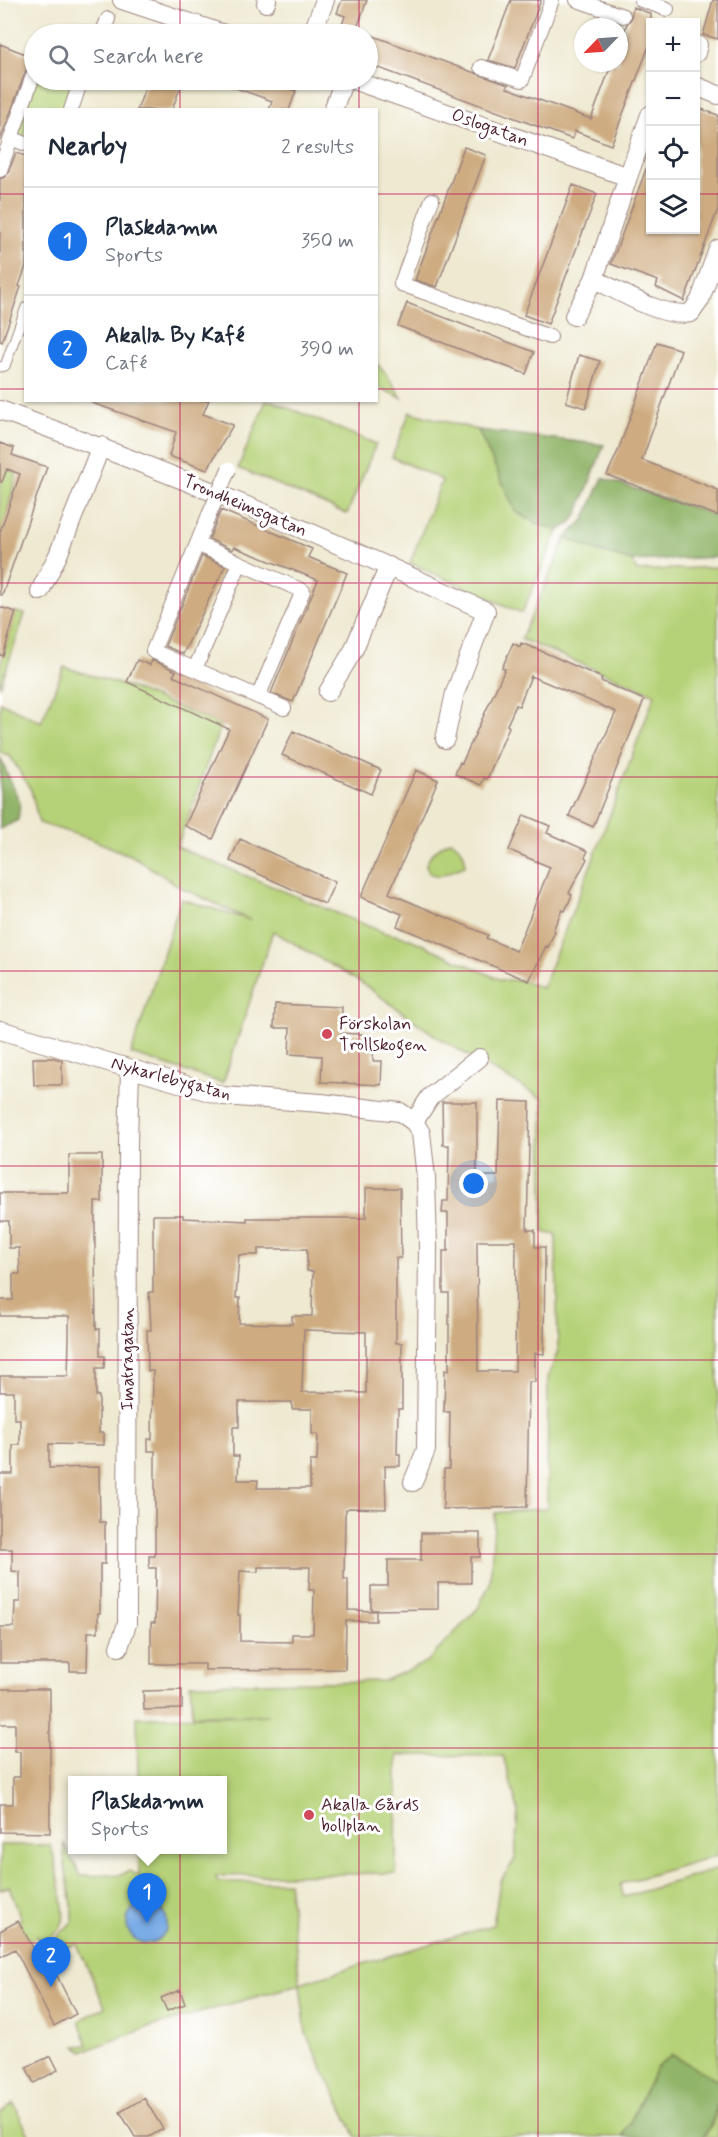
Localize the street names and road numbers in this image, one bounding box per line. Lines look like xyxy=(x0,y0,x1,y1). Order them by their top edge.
street label: Oslogatan xyxy=(448,103,532,154)
street label: Trondheimsgatan xyxy=(179,469,311,544)
street label: Nykarlebygatan xyxy=(108,1051,234,1108)
street label: Imatragatan xyxy=(116,1308,140,1410)

